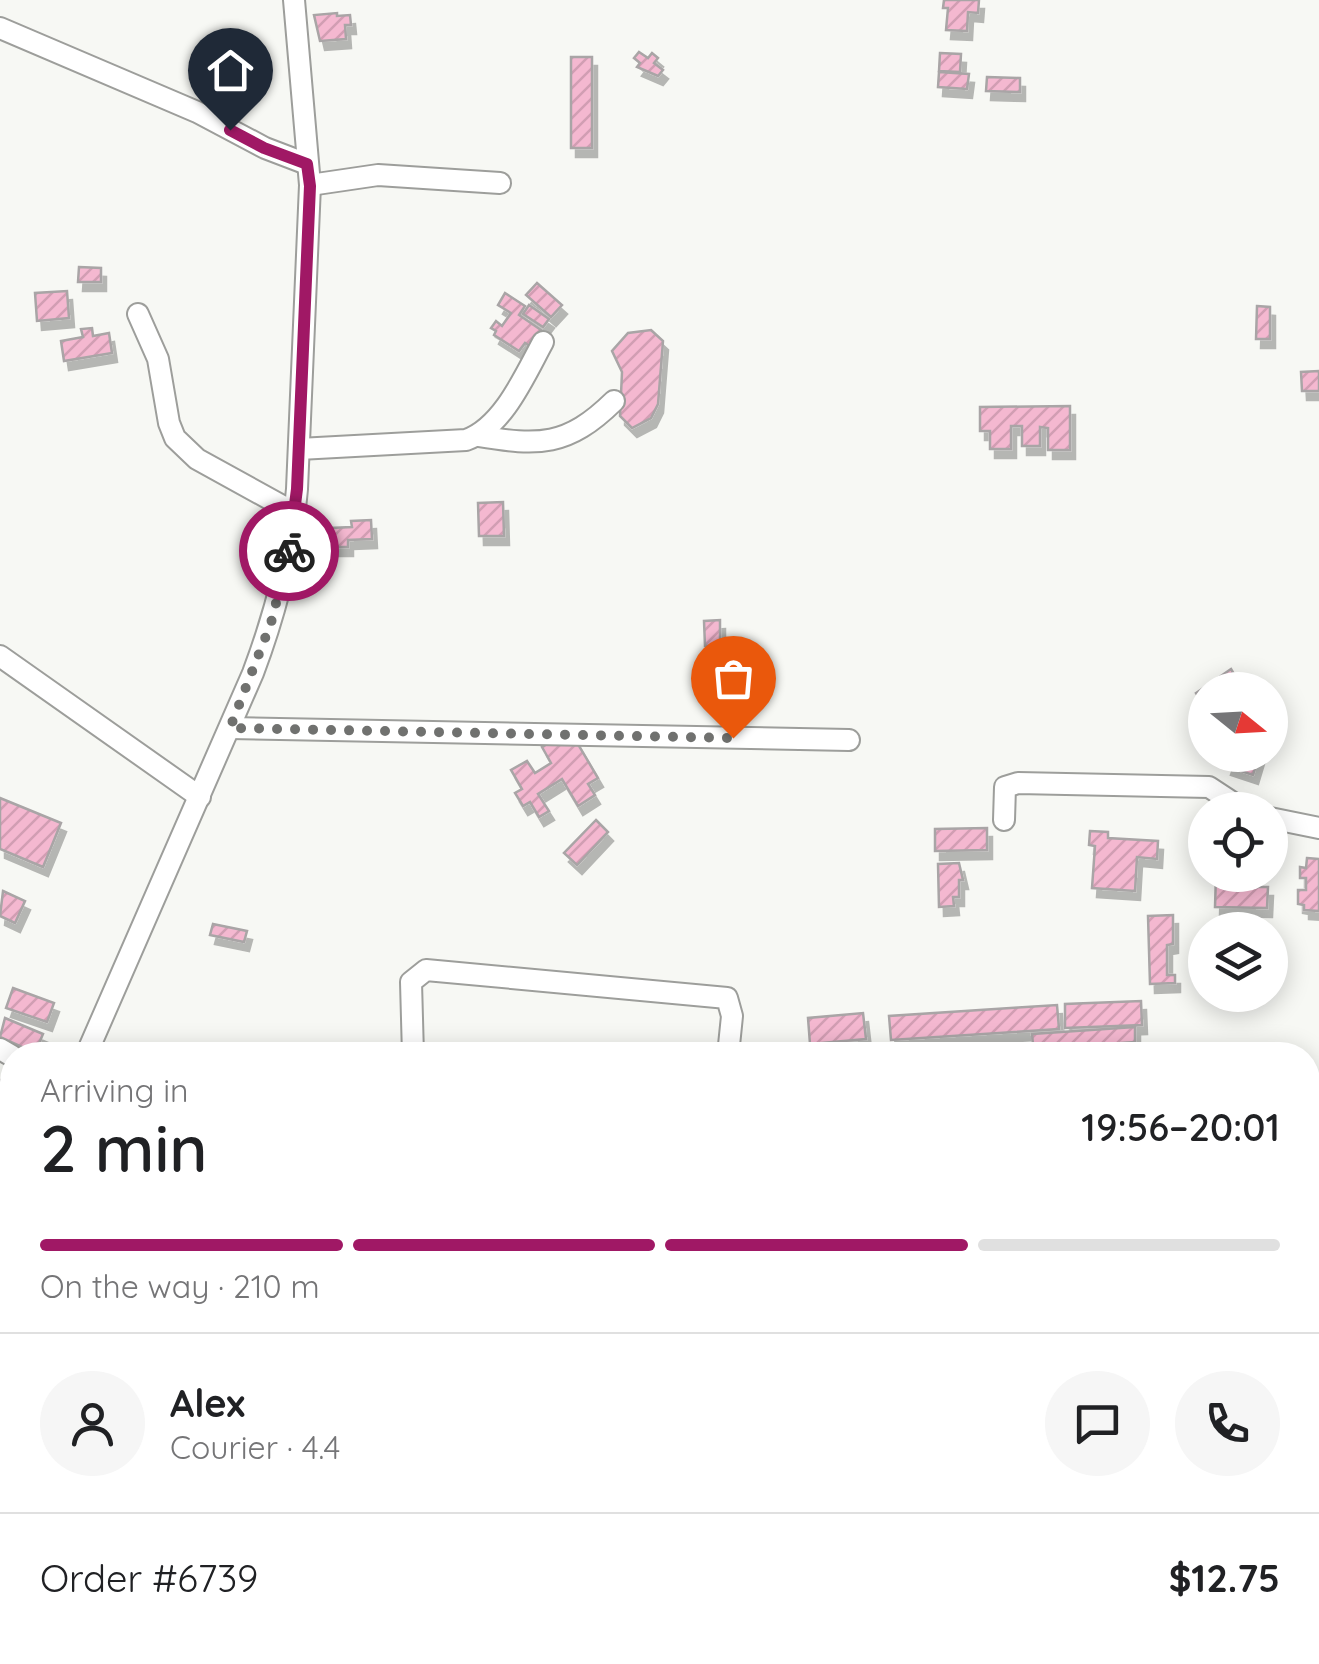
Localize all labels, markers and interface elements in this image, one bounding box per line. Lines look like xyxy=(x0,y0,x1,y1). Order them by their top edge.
pin xyxy=(188,28,273,131)
icon: home xyxy=(203,43,258,98)
courier xyxy=(239,501,339,601)
icon: bike xyxy=(262,524,317,579)
pin xyxy=(691,636,776,739)
icon: bag xyxy=(706,651,761,706)
north arrow xyxy=(1188,672,1288,772)
map controls xyxy=(1188,672,1288,1012)
button: locate xyxy=(1188,792,1288,892)
button: layers xyxy=(1188,912,1288,1012)
text: Arriving in xyxy=(40,1070,189,1110)
text: 19:56–20:01 xyxy=(1081,1103,1280,1151)
text: 2 min xyxy=(40,1107,208,1188)
text: On the way · 210 m xyxy=(40,1266,320,1306)
button: person xyxy=(40,1371,145,1476)
button: chat xyxy=(1045,1371,1150,1476)
button: phone xyxy=(1175,1371,1280,1476)
text: Alex xyxy=(170,1379,245,1427)
text: Courier · 4.4 xyxy=(170,1427,340,1467)
text: Order #6739 xyxy=(40,1554,258,1602)
text: $12.75 xyxy=(1169,1554,1280,1602)

